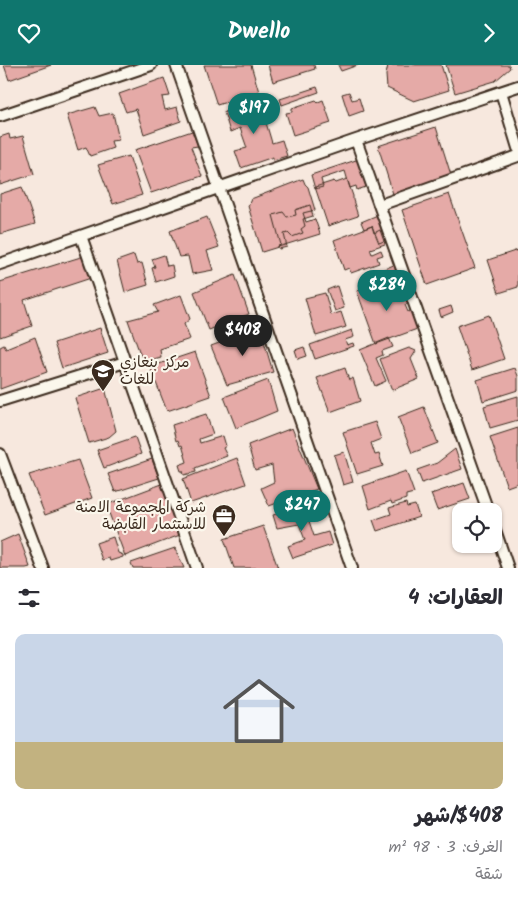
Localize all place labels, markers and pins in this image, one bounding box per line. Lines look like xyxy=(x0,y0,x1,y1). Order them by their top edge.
pin: $197 xyxy=(224,93,284,135)
pin: $284 xyxy=(357,269,417,312)
pin: $408 xyxy=(213,315,273,357)
place label: مركز بنغازي للغات xyxy=(120,351,190,392)
school or university icon: مركز بنغازي للغات xyxy=(90,358,116,392)
pin: $247 xyxy=(272,489,332,532)
place label: شركة المجموعة الامنة للاستثمار القابضة xyxy=(76,496,206,537)
office icon: شركة المجموعة الامنة للاستثمار القابضة xyxy=(211,503,237,537)

